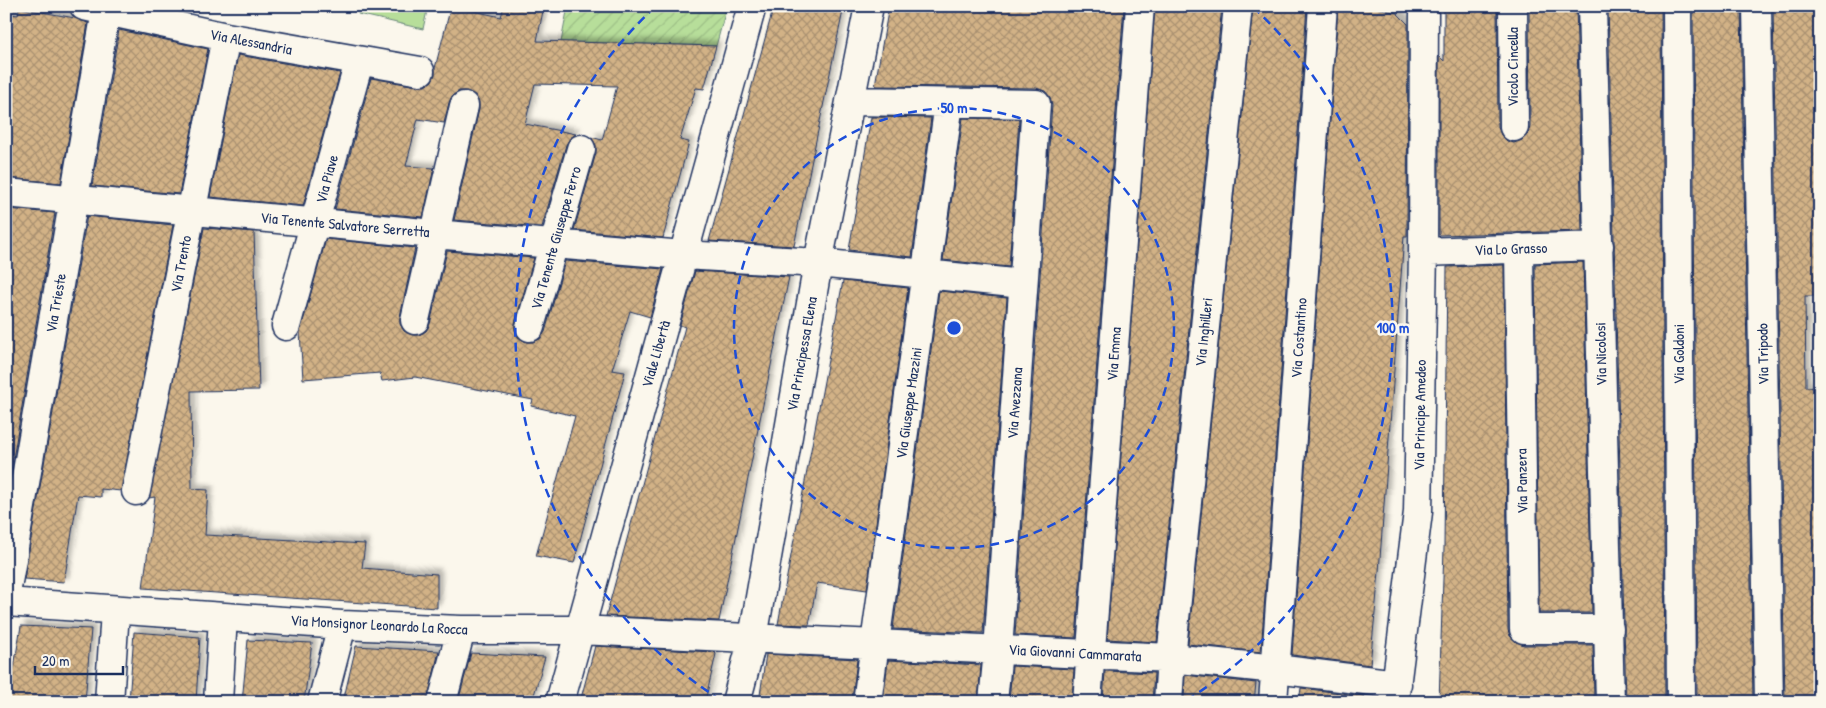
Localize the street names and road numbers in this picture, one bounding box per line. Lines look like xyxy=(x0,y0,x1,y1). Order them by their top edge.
street label: Via Alessandria xyxy=(208,23,294,60)
street label: Vicolo Cincella xyxy=(1502,27,1523,107)
street label: Via Piave xyxy=(310,152,343,206)
street label: Via Tenente Giuseppe Ferro xyxy=(525,164,586,312)
street label: Via Tenente Salvatore Serretta xyxy=(260,207,431,242)
street label: Via Trento xyxy=(165,233,196,294)
street label: Via Lo Grasso xyxy=(1474,237,1548,260)
street label: Via Trieste xyxy=(40,271,71,334)
street label: Via Principessa Elena xyxy=(781,295,822,413)
street label: Via Inghilleri xyxy=(1189,296,1218,368)
street label: Via Costantino xyxy=(1285,297,1312,379)
street label: Viale Libertà xyxy=(636,318,675,390)
street label: Via Nicolosi xyxy=(1589,322,1612,386)
street label: Via Tripodo xyxy=(1751,323,1774,385)
street label: Via Goldoni xyxy=(1668,324,1689,384)
street label: Via Emma xyxy=(1101,326,1126,382)
street label: Via Giuseppe Mazzini xyxy=(890,346,927,460)
street label: Via Principe Amedeo xyxy=(1408,359,1431,470)
street label: Via Avezzana xyxy=(1002,366,1027,440)
street label: Via Panzera xyxy=(1510,448,1533,514)
street label: Via Monsignor Leonardo La Rocca xyxy=(290,609,468,640)
street label: Via Giovanni Cammarata xyxy=(1008,639,1142,666)

